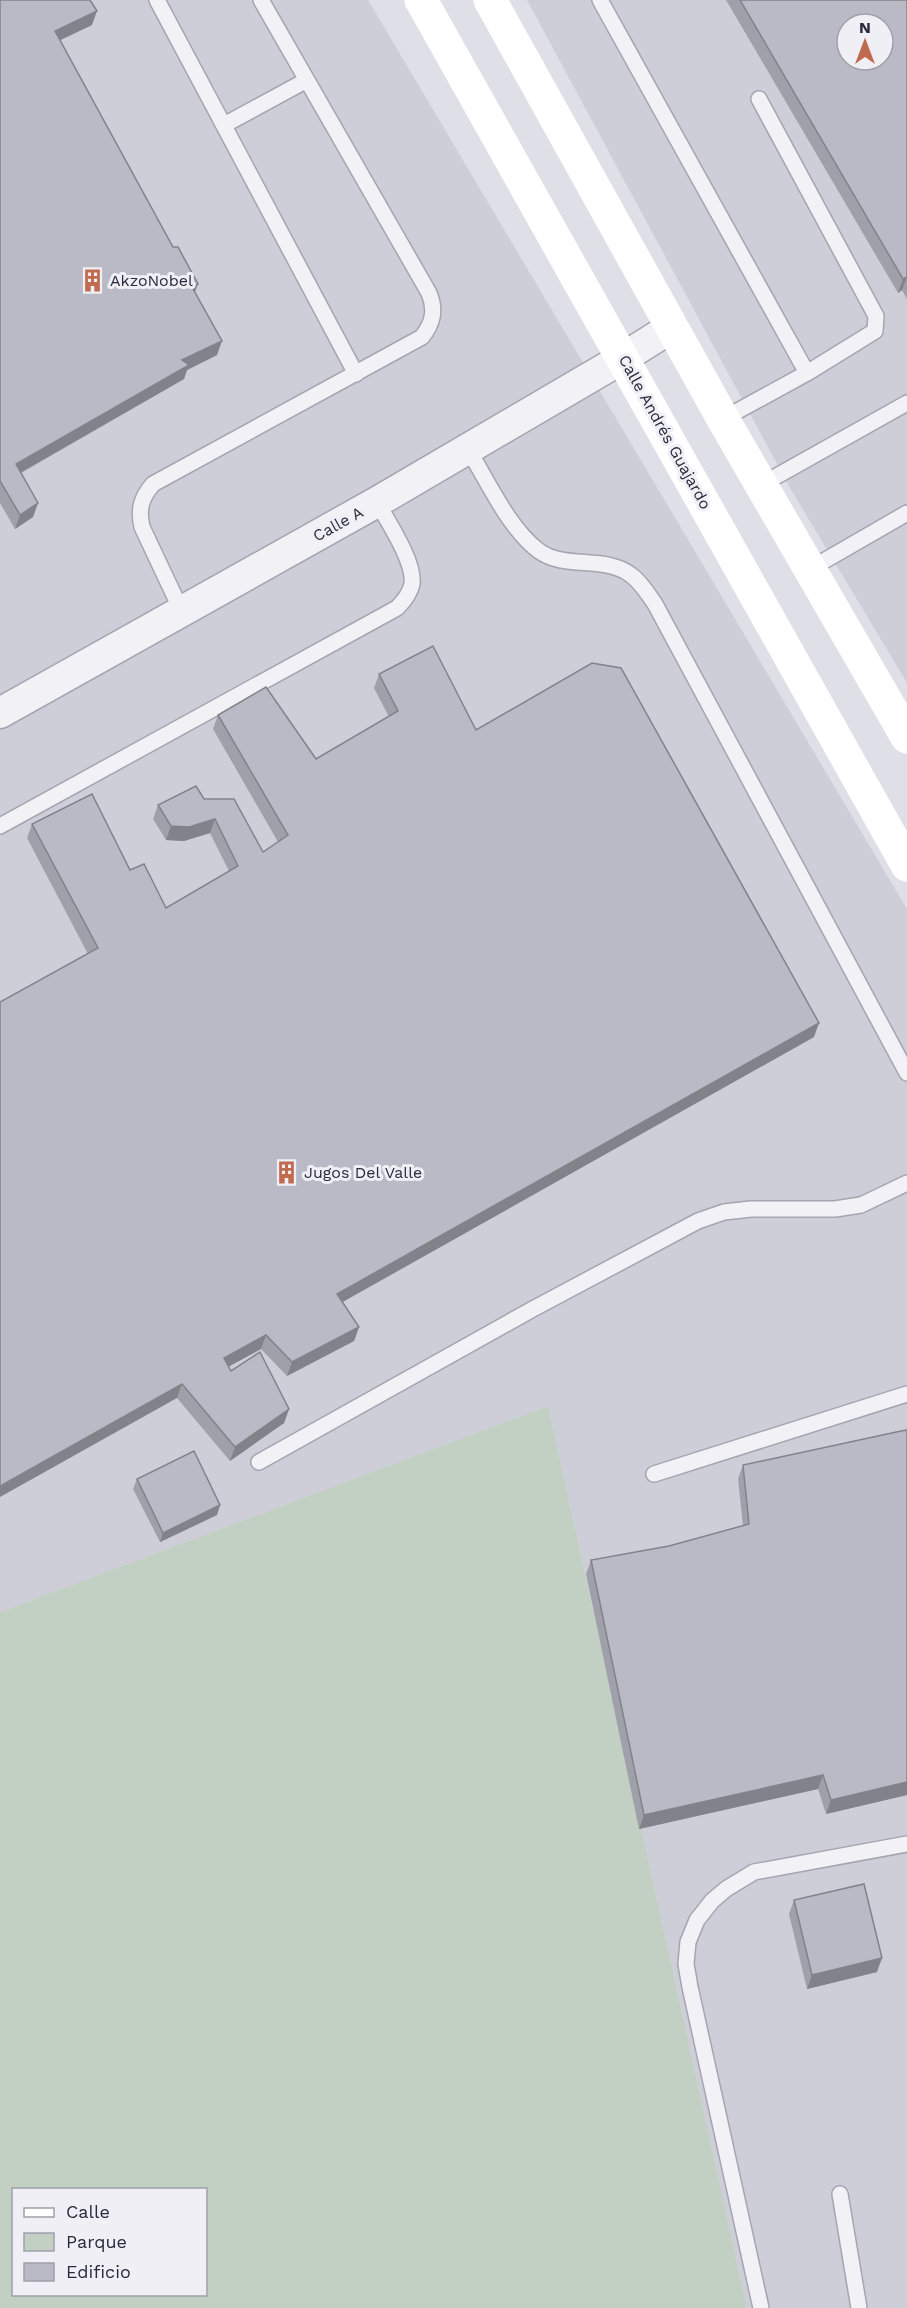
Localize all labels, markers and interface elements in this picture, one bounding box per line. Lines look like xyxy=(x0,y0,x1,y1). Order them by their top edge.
north arrow xyxy=(835,12,895,72)
text: N xyxy=(859,18,871,37)
building icon: AkzoNobel xyxy=(79,267,105,293)
place label: AkzoNobel xyxy=(110,271,193,290)
street label: Calle Andrés Guajardo xyxy=(615,352,715,512)
street label: Calle A xyxy=(310,502,367,546)
building icon: Jugos Del Valle xyxy=(273,1159,299,1185)
place label: Jugos Del Valle xyxy=(304,1163,422,1182)
legend xyxy=(12,2188,207,2296)
text: Calle xyxy=(66,2201,110,2222)
text: Parque xyxy=(66,2231,127,2252)
text: Edificio xyxy=(66,2261,131,2282)

